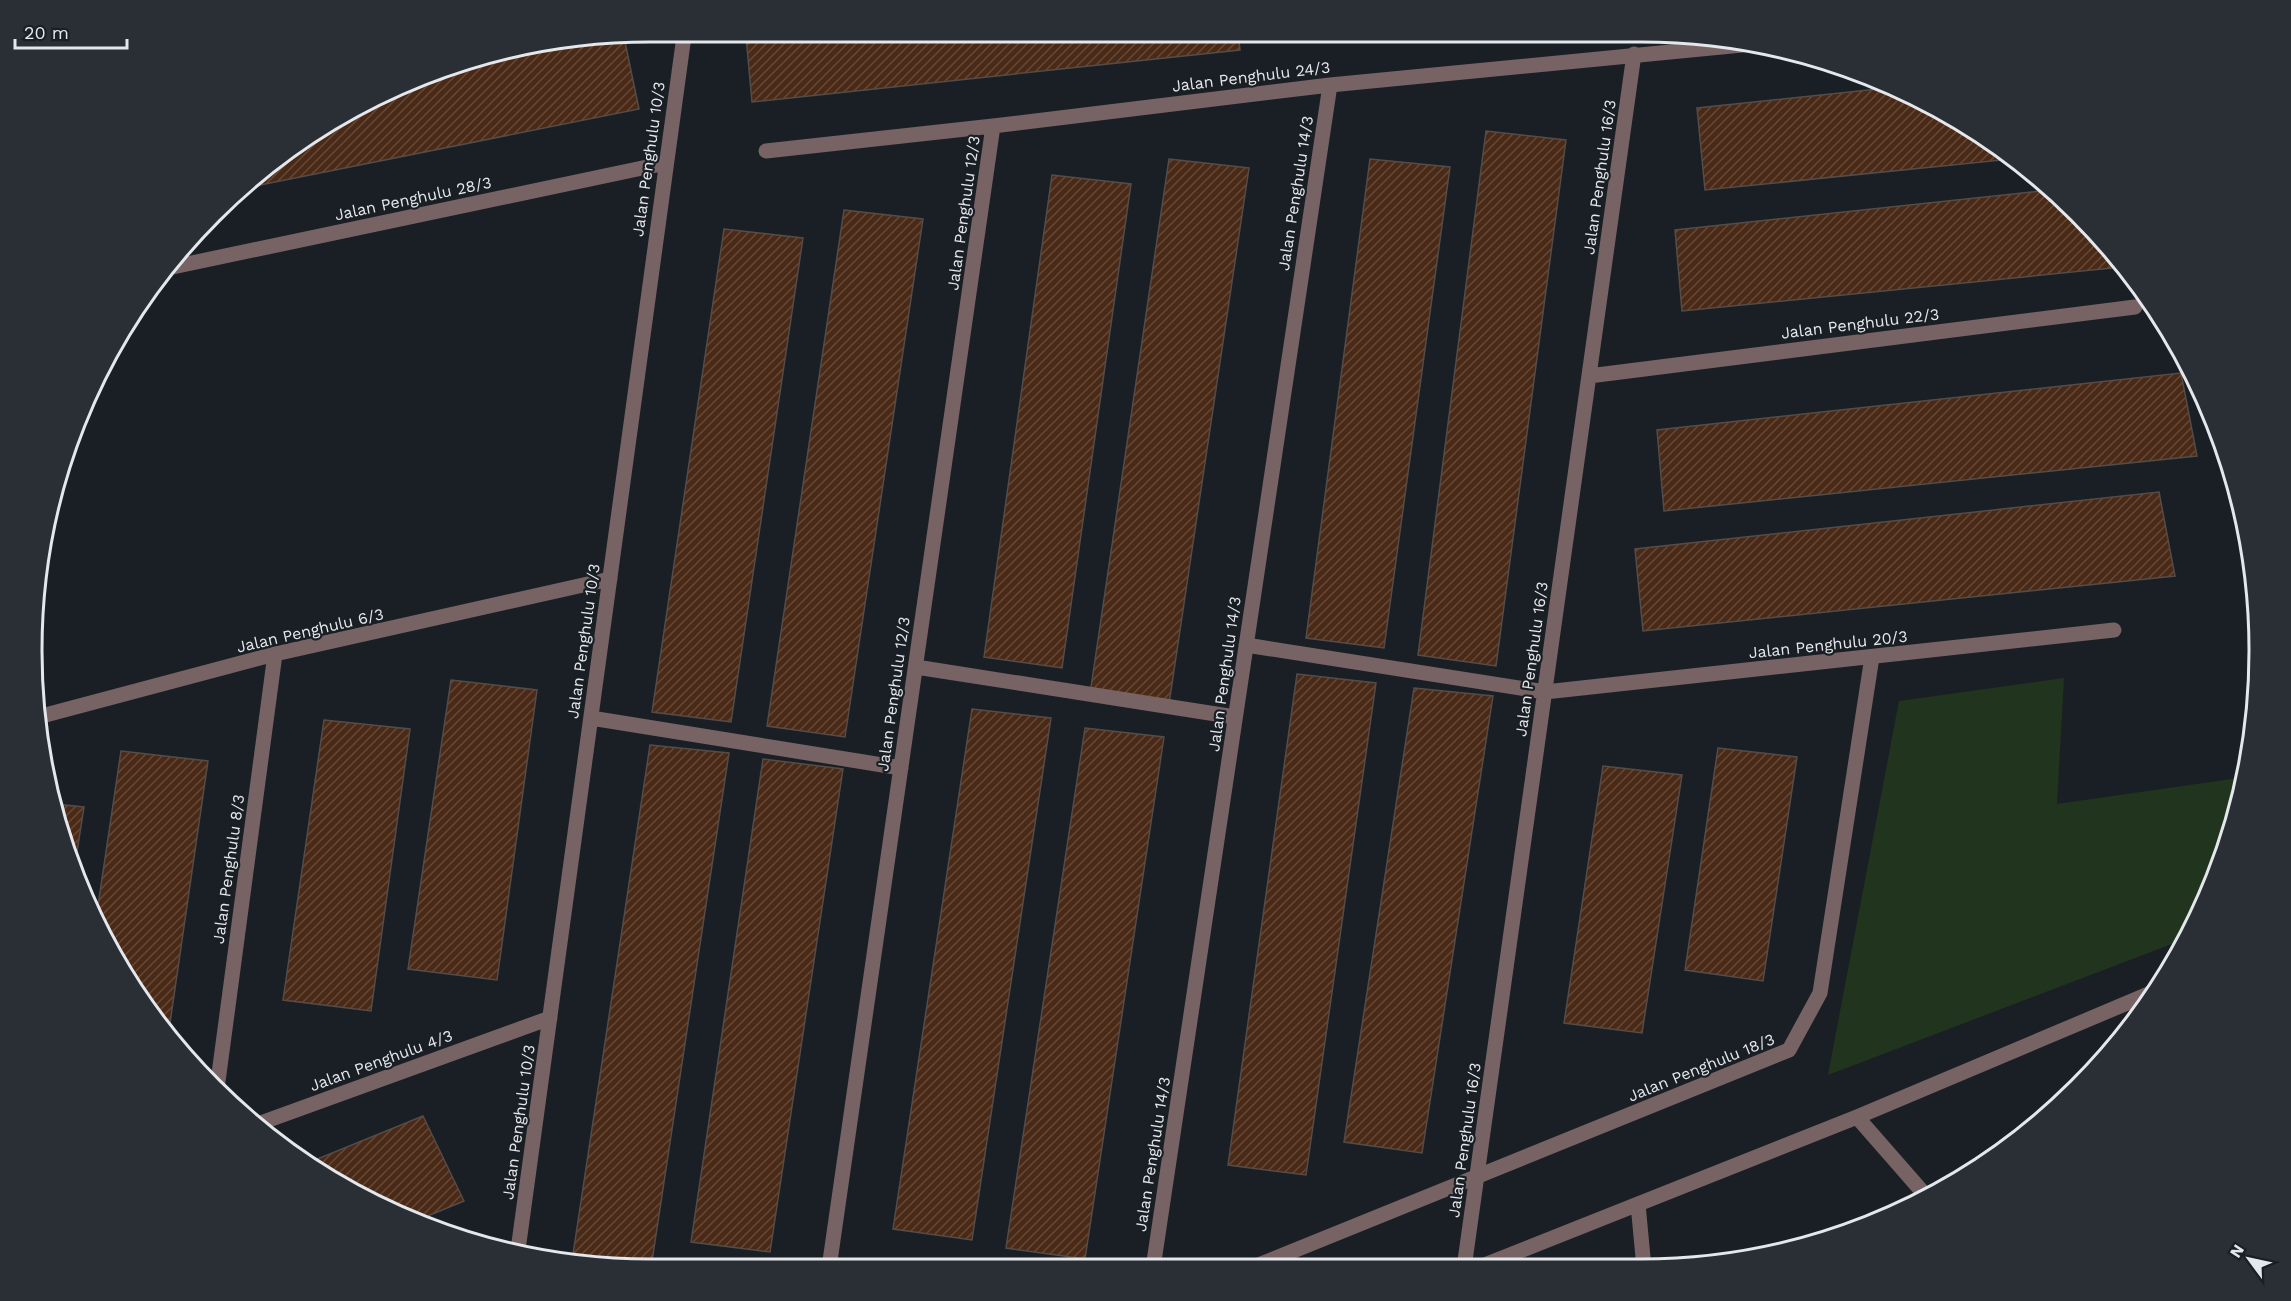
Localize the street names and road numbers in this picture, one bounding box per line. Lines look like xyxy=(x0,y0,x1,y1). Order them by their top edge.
street label: Jalan Penghulu 24/3 xyxy=(1171,57,1331,96)
street label: Jalan Penghulu 10/3 xyxy=(628,80,669,238)
street label: Jalan Penghulu 16/3 xyxy=(1579,98,1620,256)
street label: Jalan Penghulu 14/3 xyxy=(1274,114,1317,272)
street label: Jalan Penghulu 12/3 xyxy=(943,135,984,292)
street label: Jalan Penghulu 28/3 xyxy=(333,173,493,224)
street label: Jalan Penghulu 22/3 xyxy=(1780,304,1940,343)
street label: Jalan Penghulu 10/3 xyxy=(563,562,604,720)
street label: Jalan Penghulu 16/3 xyxy=(1511,580,1552,738)
street label: Jalan Penghulu 14/3 xyxy=(1204,595,1245,753)
street label: Jalan Penghulu 6/3 xyxy=(235,604,386,657)
street label: Jalan Penghulu 12/3 xyxy=(873,616,914,773)
street label: Jalan Penghulu 20/3 xyxy=(1748,627,1909,662)
street label: Jalan Penghulu 8/3 xyxy=(209,793,248,945)
street label: Jalan Penghulu 4/3 xyxy=(307,1026,455,1095)
street label: Jalan Penghulu 18/3 xyxy=(1625,1029,1777,1106)
street label: Jalan Penghulu 10/3 xyxy=(498,1043,539,1201)
street label: Jalan Penghulu 16/3 xyxy=(1444,1061,1485,1219)
street label: Jalan Penghulu 14/3 xyxy=(1131,1075,1174,1233)

